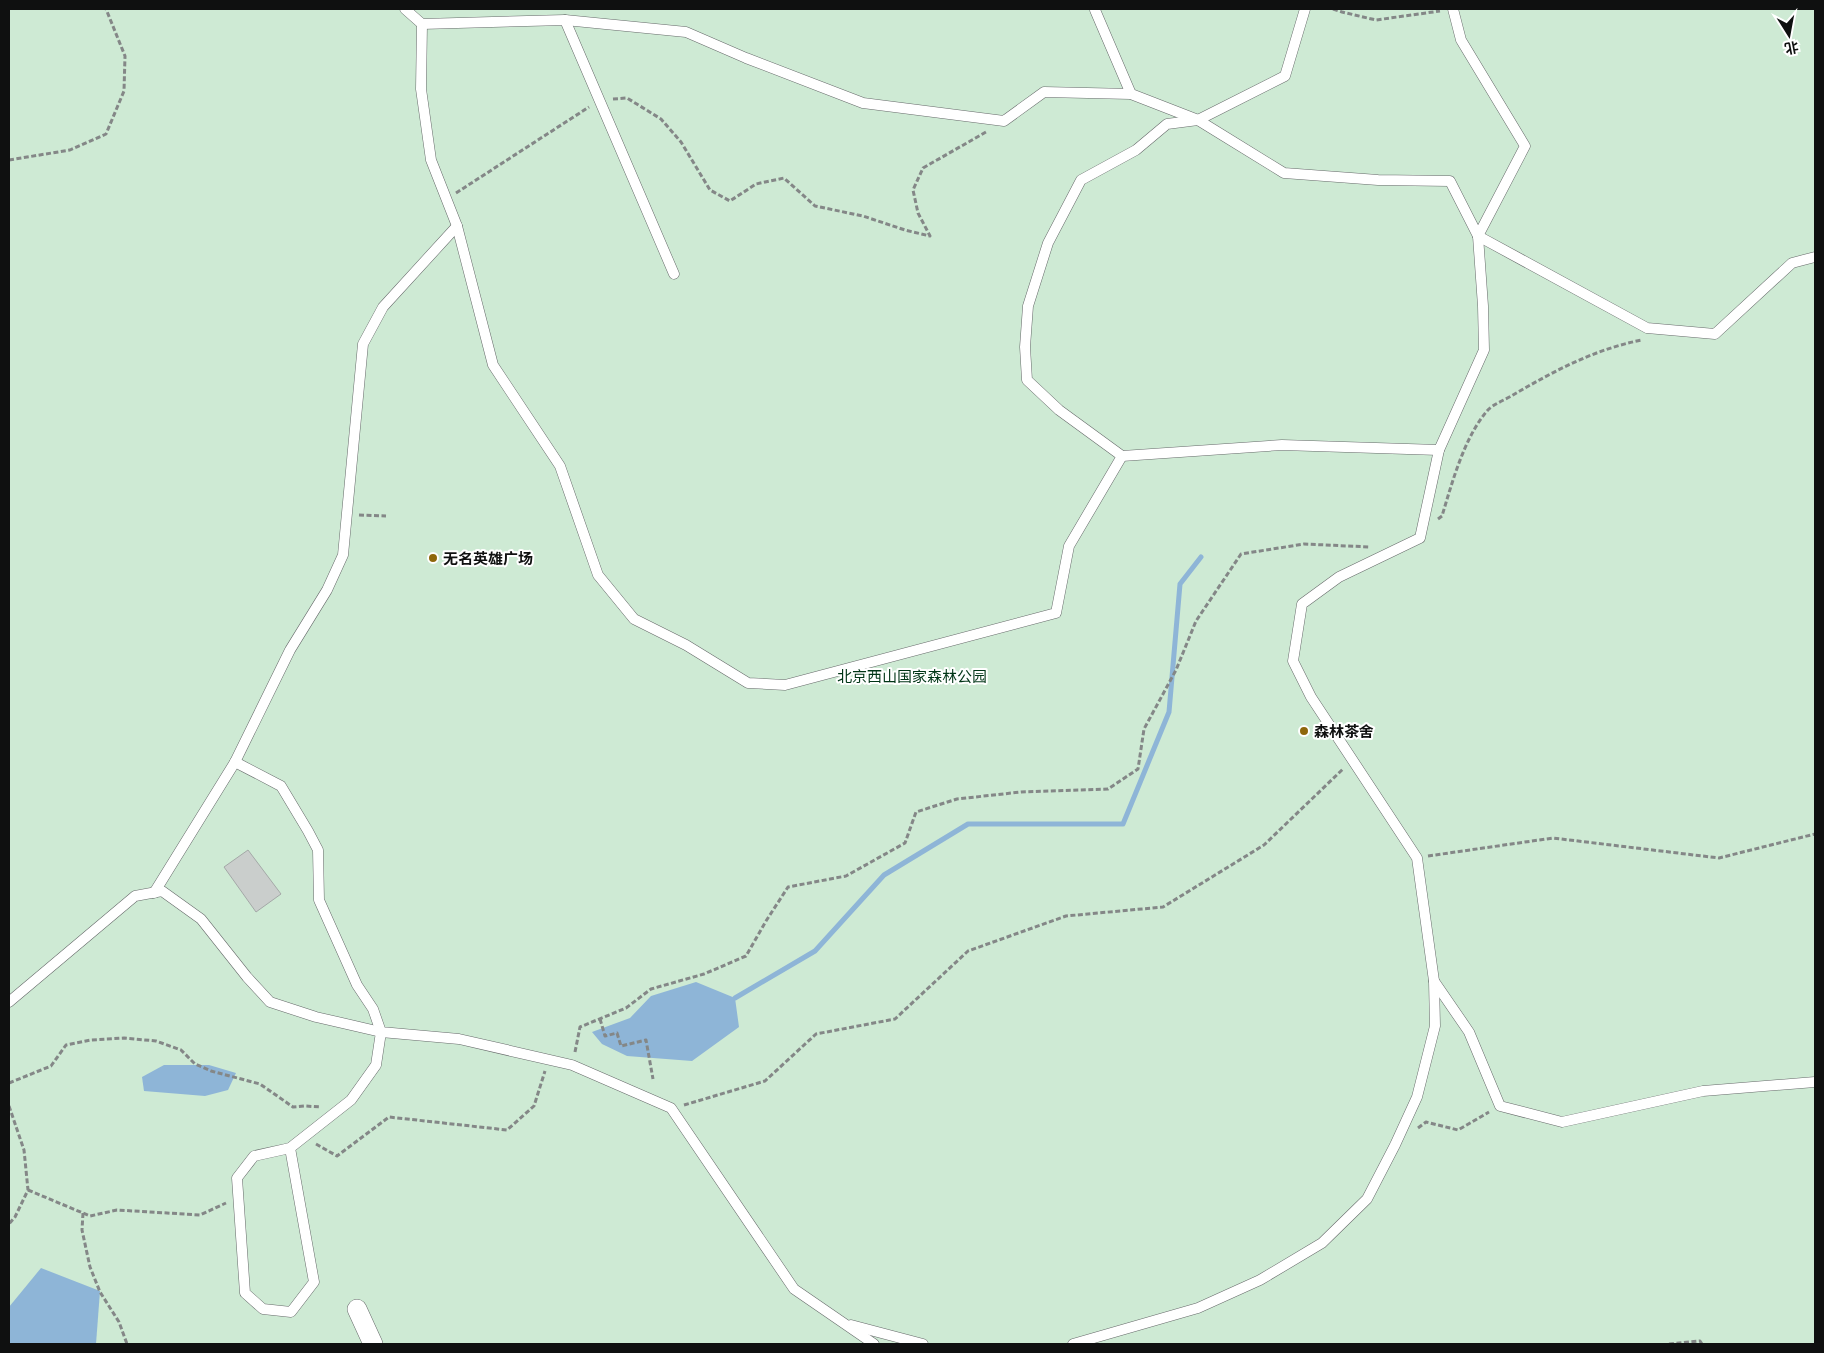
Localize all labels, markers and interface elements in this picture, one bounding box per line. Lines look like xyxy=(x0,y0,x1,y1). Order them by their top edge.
north arrow xyxy=(1764,10,1814,60)
text: 北 xyxy=(1783,38,1800,58)
place label: 无名英雄广场 xyxy=(443,549,533,568)
marker: 无名英雄广场 xyxy=(427,552,439,564)
park label: 北京西山国家森林公园 xyxy=(837,667,987,686)
place label: 森林茶舍 xyxy=(1314,722,1374,741)
marker: 森林茶舍 xyxy=(1298,725,1310,737)

